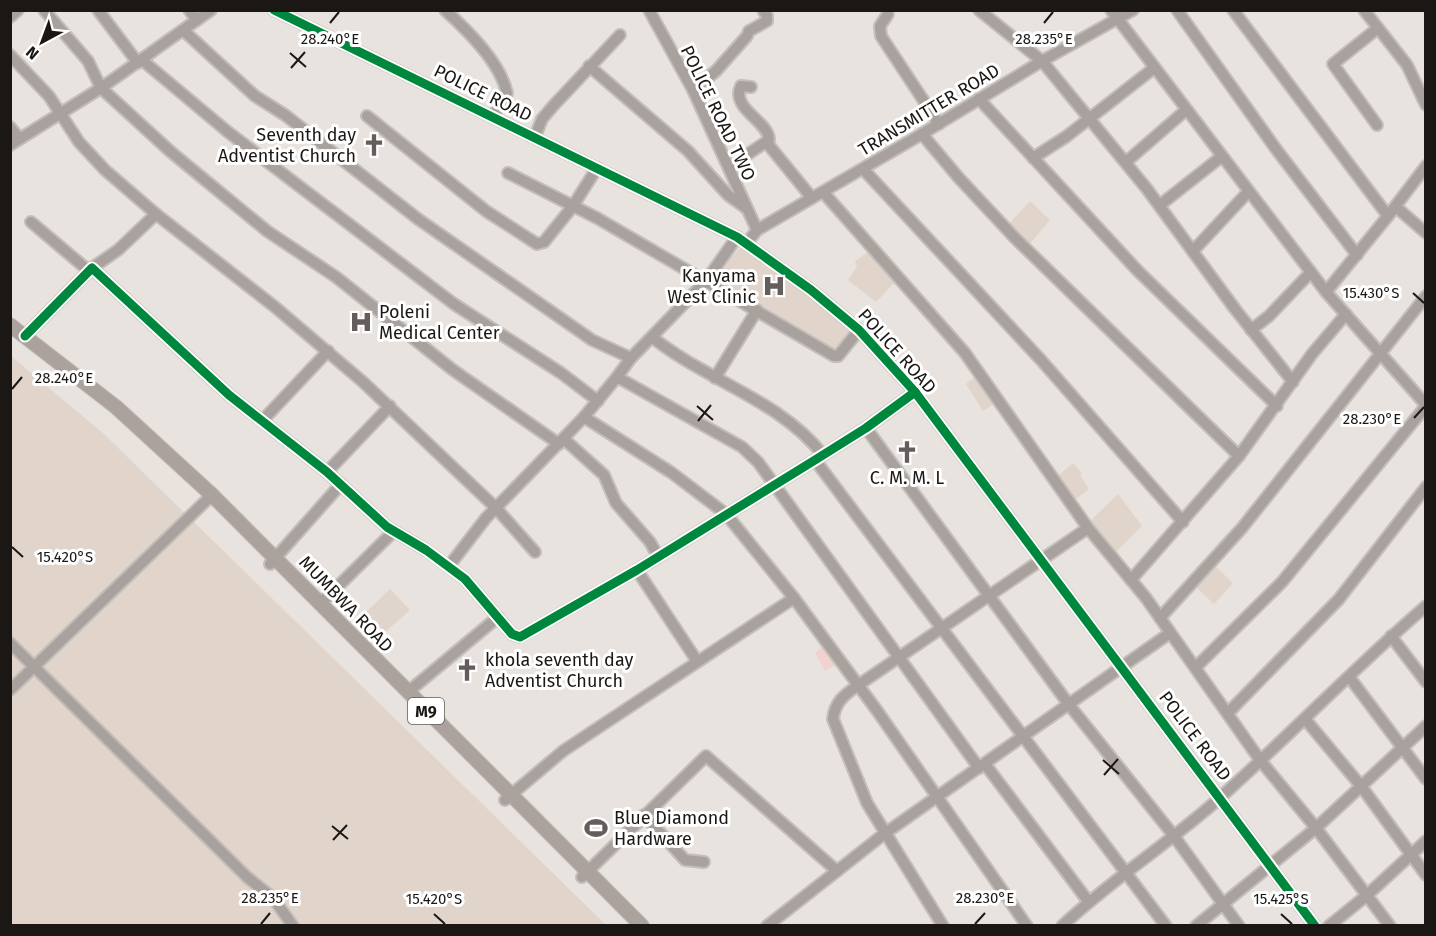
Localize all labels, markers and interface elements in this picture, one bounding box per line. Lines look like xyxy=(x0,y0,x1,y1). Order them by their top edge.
north arrow xyxy=(12,12,72,72)
text: 28.240°E xyxy=(301,30,359,48)
text: 28.235°E xyxy=(1015,30,1073,48)
text: N xyxy=(22,42,43,64)
street label: POLICE ROAD TWO xyxy=(676,42,760,184)
street label: TRANSMITTER ROAD xyxy=(855,59,1003,161)
street label: POLICE ROAD xyxy=(430,60,536,126)
place label: Seventh day Adventist Church xyxy=(218,124,356,167)
church icon: Seventh day Adventist Church xyxy=(361,132,387,158)
place label: Kanyama West Clinic xyxy=(667,265,756,308)
hospital icon: Kanyama West Clinic xyxy=(761,273,787,299)
text: 15.430°S xyxy=(1343,284,1399,302)
place label: Poleni Medical Center xyxy=(379,301,500,344)
street label: POLICE ROAD xyxy=(853,304,941,398)
hospital icon: Poleni Medical Center xyxy=(348,309,374,335)
text: 28.240°E xyxy=(35,369,93,387)
text: 28.230°E xyxy=(1343,410,1401,428)
church icon: C. M. M. L xyxy=(894,439,920,465)
place label: C. M. M. L xyxy=(870,467,944,489)
text: 15.420°S xyxy=(37,548,93,566)
street label: MUMBWA ROAD xyxy=(294,551,398,657)
place label: khola seventh day Adventist Church xyxy=(485,649,633,692)
church icon: khola seventh day Adventist Church xyxy=(454,657,480,683)
street label: POLICE ROAD xyxy=(1154,687,1236,785)
road number: M9 xyxy=(408,698,444,724)
place label: Blue Diamond Hardware xyxy=(614,807,729,850)
sports icon: Blue Diamond Hardware xyxy=(583,815,609,841)
text: 28.235°E xyxy=(241,889,299,907)
text: 28.230°E xyxy=(956,889,1014,907)
text: 15.420°S xyxy=(406,890,462,908)
text: 15.425°S xyxy=(1253,890,1309,908)

